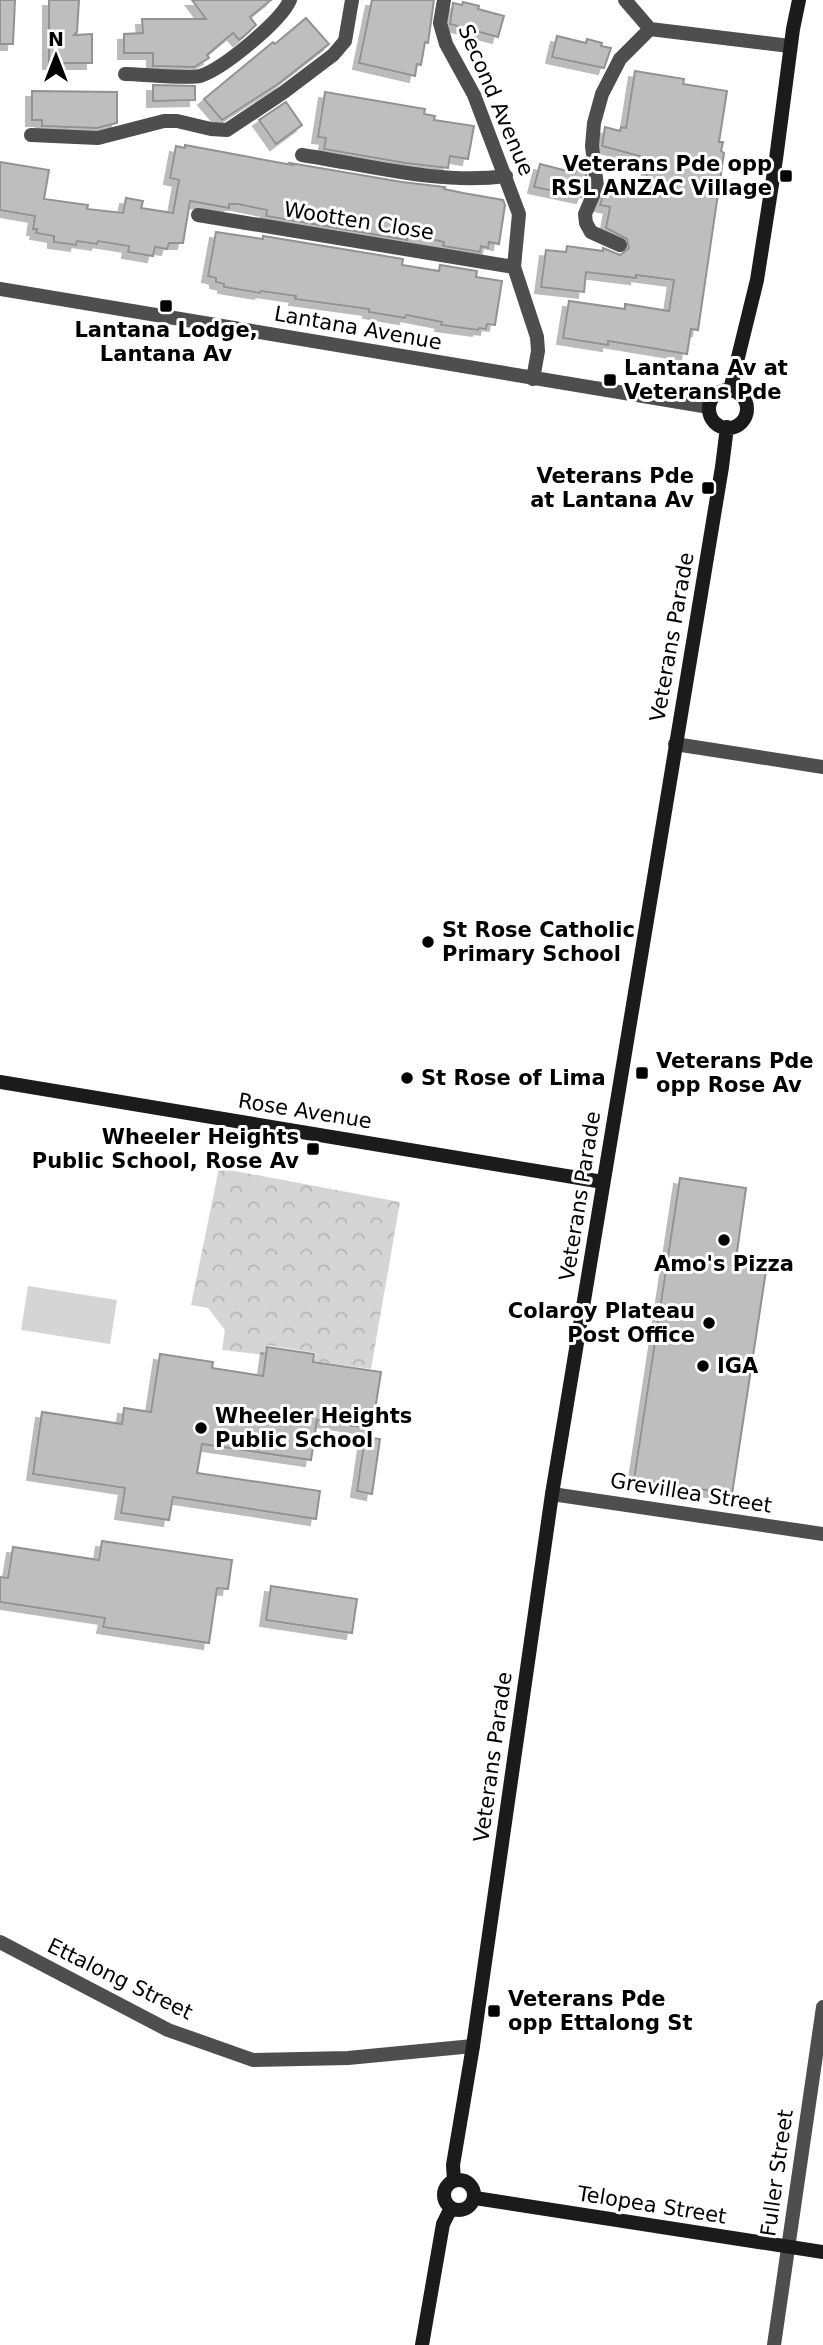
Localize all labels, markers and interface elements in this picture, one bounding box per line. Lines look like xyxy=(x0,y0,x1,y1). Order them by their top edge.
north arrow xyxy=(21,21,91,91)
street label: Second Avenue xyxy=(453,21,539,179)
text: N xyxy=(48,28,64,50)
place label: Veterans Pde opp RSL ANZAC Village xyxy=(551,152,772,200)
marker: Veterans Pde opp RSL ANZAC Village xyxy=(778,168,794,184)
street label: Wootten Close xyxy=(282,197,436,245)
marker: Lantana Lodge, Lantana Av xyxy=(158,298,174,314)
street label: Lantana Avenue xyxy=(272,301,444,355)
place label: Lantana Lodge, Lantana Av xyxy=(74,318,258,366)
place label: Lantana Av at Veterans Pde xyxy=(624,356,788,404)
marker: Lantana Av at Veterans Pde xyxy=(602,372,618,388)
place label: Veterans Pde at Lantana Av xyxy=(530,464,694,512)
marker: Veterans Pde at Lantana Av xyxy=(700,480,716,496)
street label: Veterans Parade xyxy=(645,550,699,724)
place label: St Rose Catholic Primary School xyxy=(442,918,635,966)
marker: St Rose Catholic Primary School xyxy=(420,934,436,950)
place label: Veterans Pde opp Rose Av xyxy=(656,1049,814,1097)
marker: Veterans Pde opp Rose Av xyxy=(634,1065,650,1081)
place label: St Rose of Lima xyxy=(421,1066,606,1090)
marker: St Rose of Lima xyxy=(399,1070,415,1086)
street label: Rose Avenue xyxy=(236,1089,374,1133)
street label: Veterans Parade xyxy=(555,1109,605,1283)
place label: Wheeler Heights Public School, Rose Av xyxy=(32,1125,299,1173)
marker: Wheeler Heights Public School, Rose Av xyxy=(305,1141,321,1157)
marker: Amo's Pizza xyxy=(716,1232,732,1248)
place label: Amo's Pizza xyxy=(654,1252,794,1276)
place label: Colaroy Plateau Post Office xyxy=(508,1299,695,1347)
marker: Colaroy Plateau Post Office xyxy=(701,1315,717,1331)
place label: IGA xyxy=(717,1354,759,1378)
marker: IGA xyxy=(695,1358,711,1374)
place label: Wheeler Heights Public School xyxy=(215,1404,412,1452)
marker: Wheeler Heights Public School xyxy=(193,1420,209,1436)
street label: Grevillea Street xyxy=(608,1468,774,1518)
street label: Veterans Parade xyxy=(469,1670,517,1844)
street label: Ettalong Street xyxy=(44,1933,196,2025)
place label: Veterans Pde opp Ettalong St xyxy=(508,1987,692,2035)
marker: Veterans Pde opp Ettalong St xyxy=(486,2003,502,2019)
street label: Fuller Street xyxy=(756,2108,798,2238)
street label: Telopea Street xyxy=(575,2181,728,2229)

